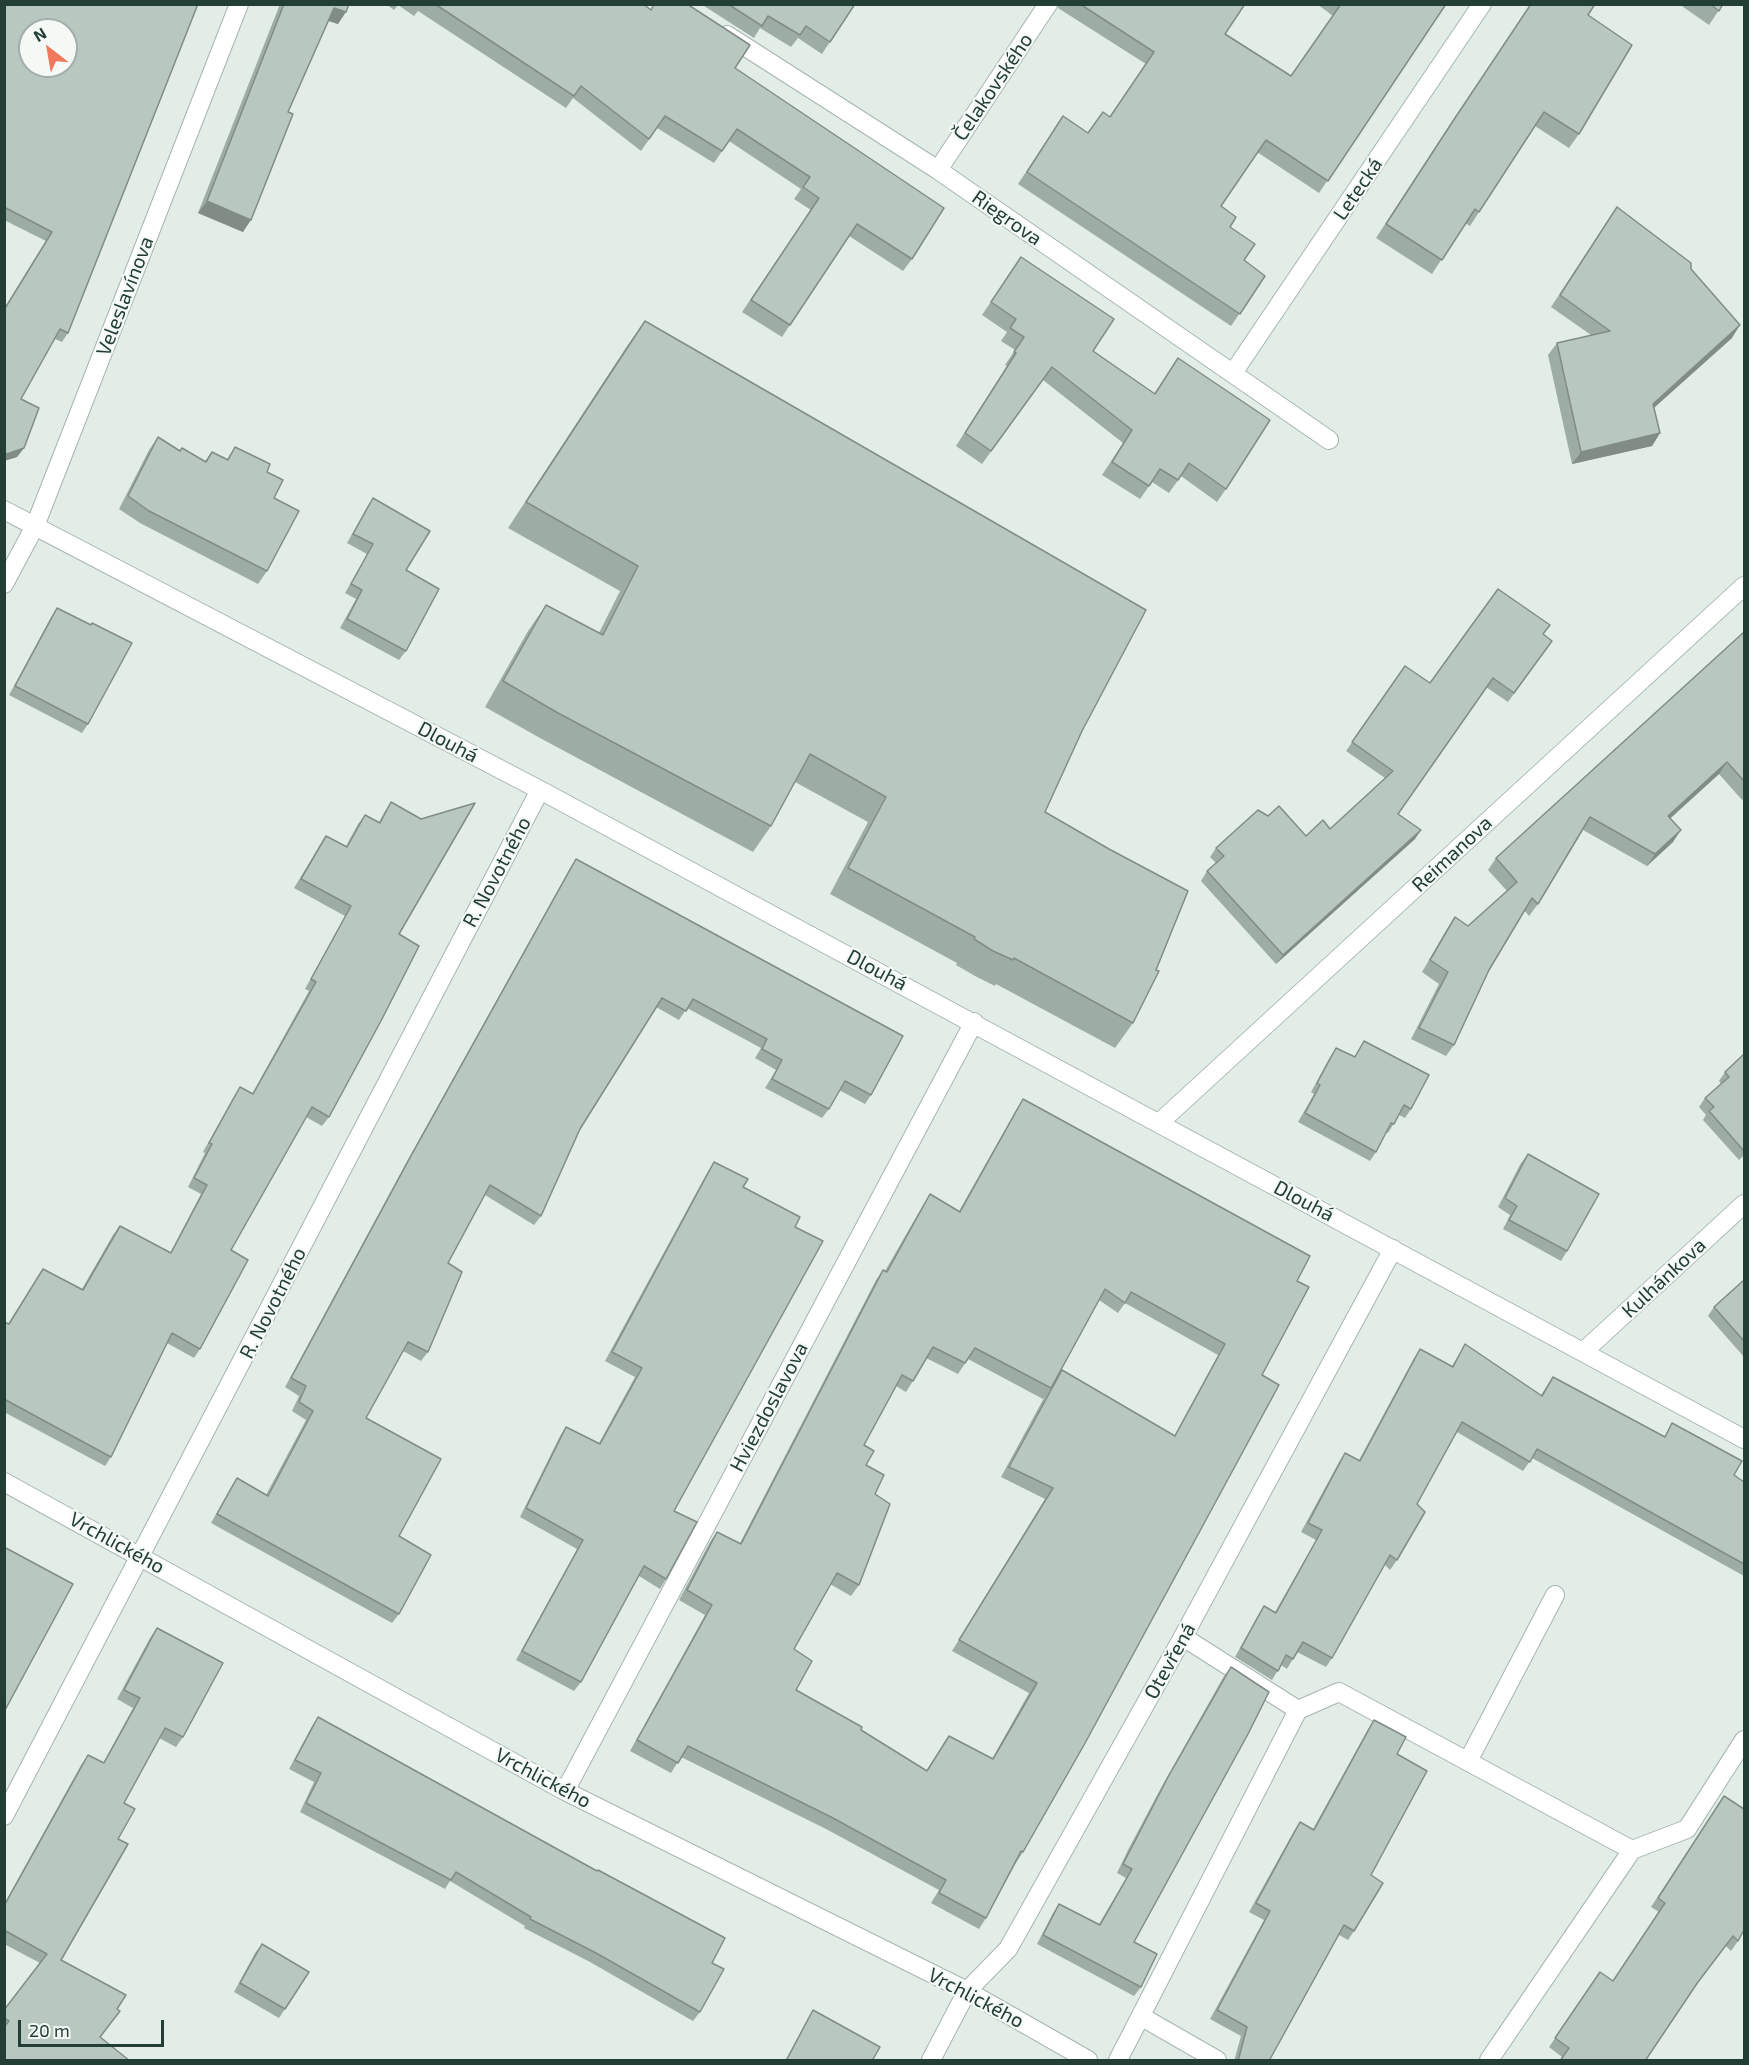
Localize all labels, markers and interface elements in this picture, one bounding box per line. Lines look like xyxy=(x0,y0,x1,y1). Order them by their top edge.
north arrow xyxy=(18,18,78,78)
text: N xyxy=(30,23,49,45)
street label: Čelakovského xyxy=(948,29,1038,145)
street label: Letecká xyxy=(1328,153,1388,225)
street label: Riegrova xyxy=(967,185,1047,251)
street label: Veleslavínova xyxy=(91,233,159,359)
street label: Dlouhá xyxy=(414,716,482,768)
street label: Reimanova xyxy=(1407,811,1497,897)
street label: R. Novotného xyxy=(458,813,536,931)
street label: Dlouhá xyxy=(843,944,911,996)
street label: Dlouhá xyxy=(1270,1175,1338,1227)
street label: Kulhánkova xyxy=(1617,1233,1711,1323)
street label: R. Novotného xyxy=(235,1243,311,1363)
street label: Hviezdoslavova xyxy=(725,1338,813,1476)
street label: Vrchlického xyxy=(65,1507,169,1579)
street label: Otevřená xyxy=(1139,1619,1201,1703)
street label: Vrchlického xyxy=(491,1743,595,1813)
street label: Vrchlického xyxy=(924,1963,1028,2033)
scale bar xyxy=(21,2008,166,2046)
text: 20 m xyxy=(29,2019,70,2041)

